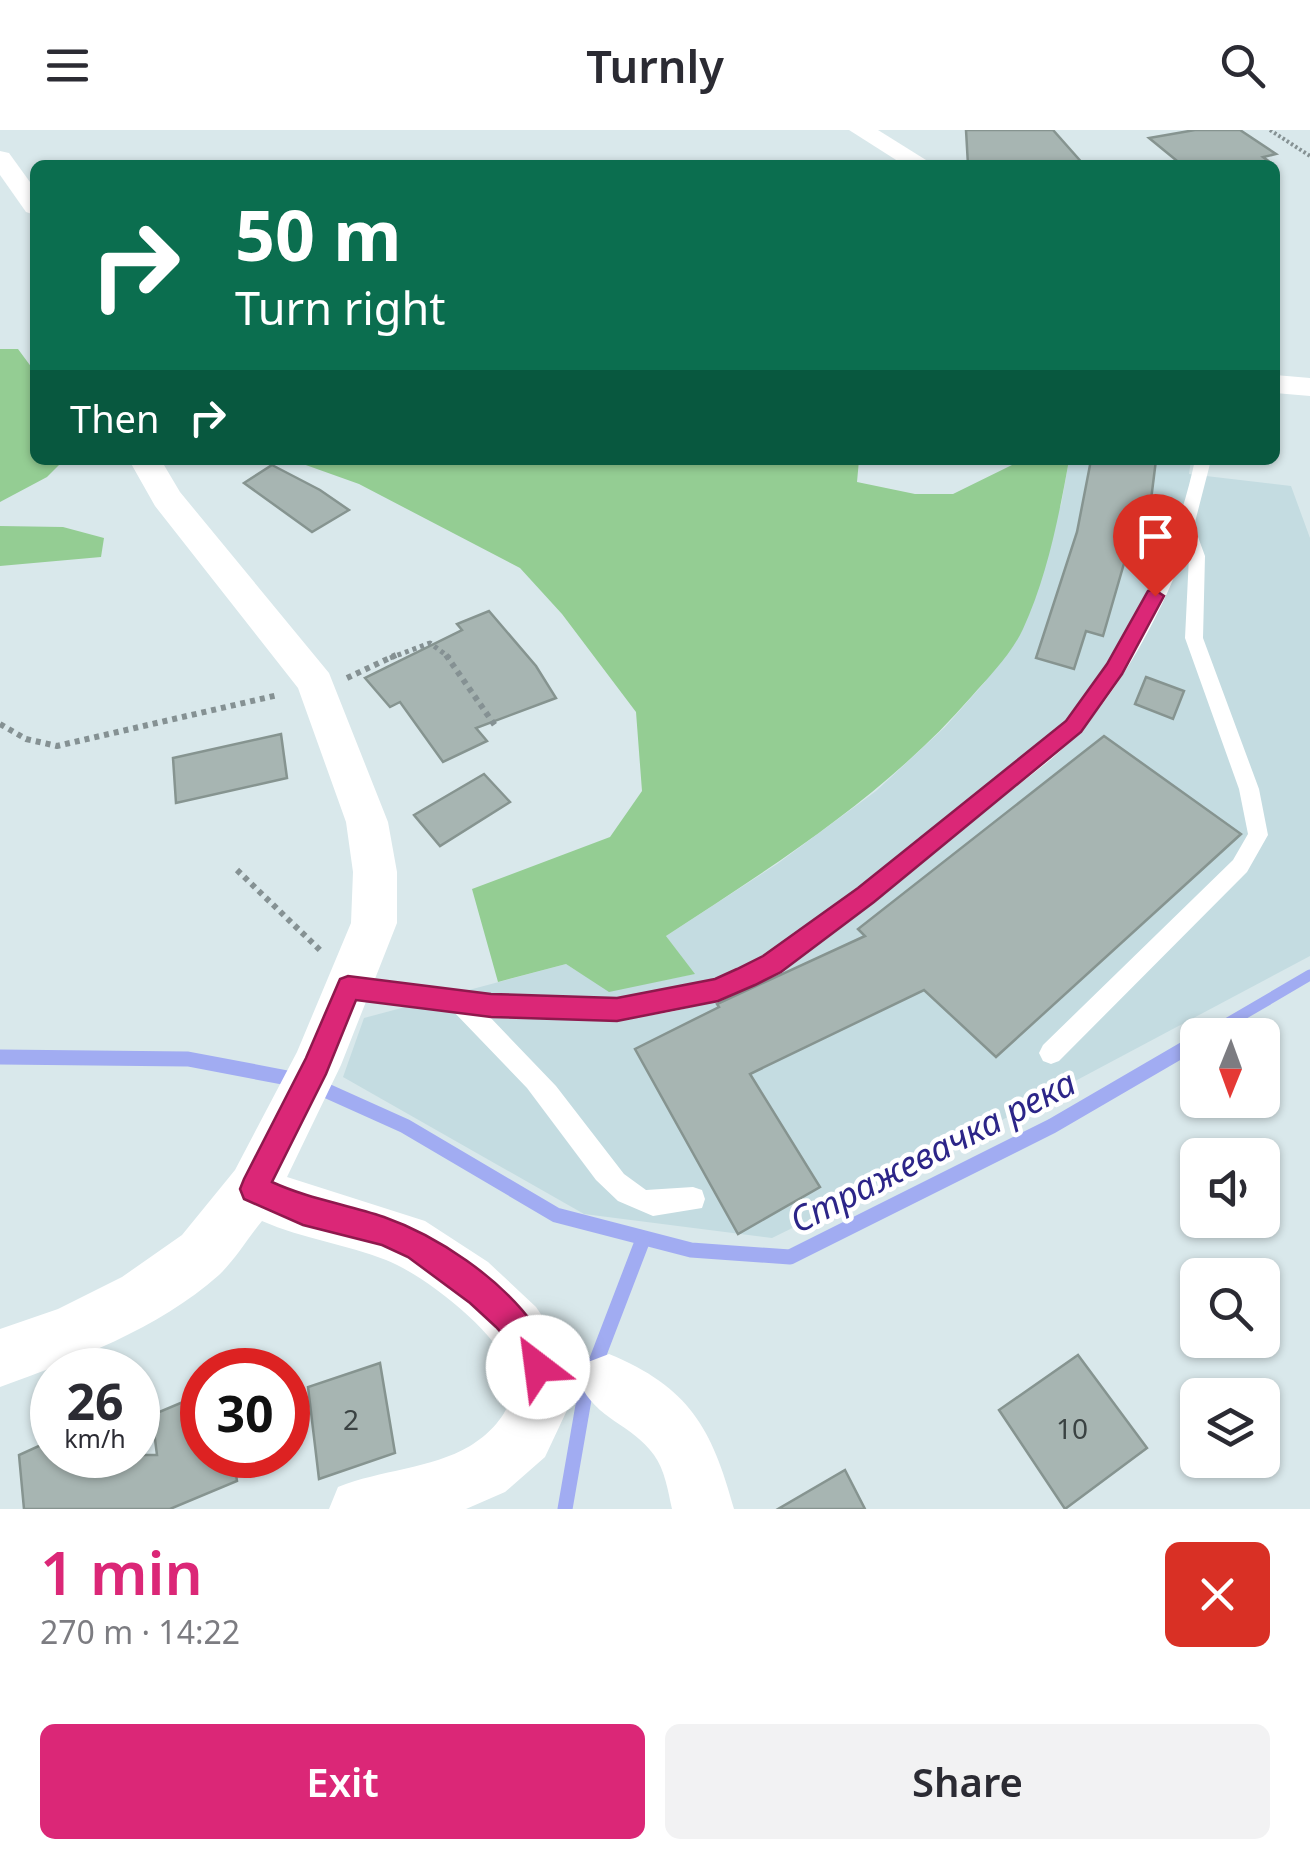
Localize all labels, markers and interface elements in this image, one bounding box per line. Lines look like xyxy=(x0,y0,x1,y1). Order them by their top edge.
text: Turnly xyxy=(586,35,724,96)
icon: menu xyxy=(40,38,95,93)
icon: search xyxy=(1215,38,1270,93)
text: 50 m xyxy=(235,186,402,282)
icon: right xyxy=(70,200,200,330)
text: Turn right xyxy=(235,277,446,338)
icon: right xyxy=(180,390,235,445)
text: Then xyxy=(70,392,160,444)
pin xyxy=(1113,494,1198,597)
icon: arrive xyxy=(1128,509,1183,564)
north arrow xyxy=(1180,1018,1280,1118)
map controls xyxy=(1180,1018,1280,1478)
water label: Стражевачка река xyxy=(782,1058,1083,1243)
button: sound xyxy=(1180,1138,1280,1238)
button: search xyxy=(1180,1258,1280,1358)
position arrow xyxy=(486,1315,590,1419)
speed limit sign: 30 xyxy=(180,1348,310,1478)
text: 26 xyxy=(66,1367,124,1435)
button: layers xyxy=(1180,1378,1280,1478)
house number: 2 xyxy=(343,1400,359,1438)
house number: 10 xyxy=(1056,1409,1088,1447)
text: km/h xyxy=(64,1421,126,1455)
text: 1 min xyxy=(40,1531,203,1613)
button: close xyxy=(1165,1542,1270,1647)
text: 270 m · 14:22 xyxy=(40,1610,240,1653)
button: Exit xyxy=(40,1724,645,1839)
button: Share xyxy=(665,1724,1270,1839)

